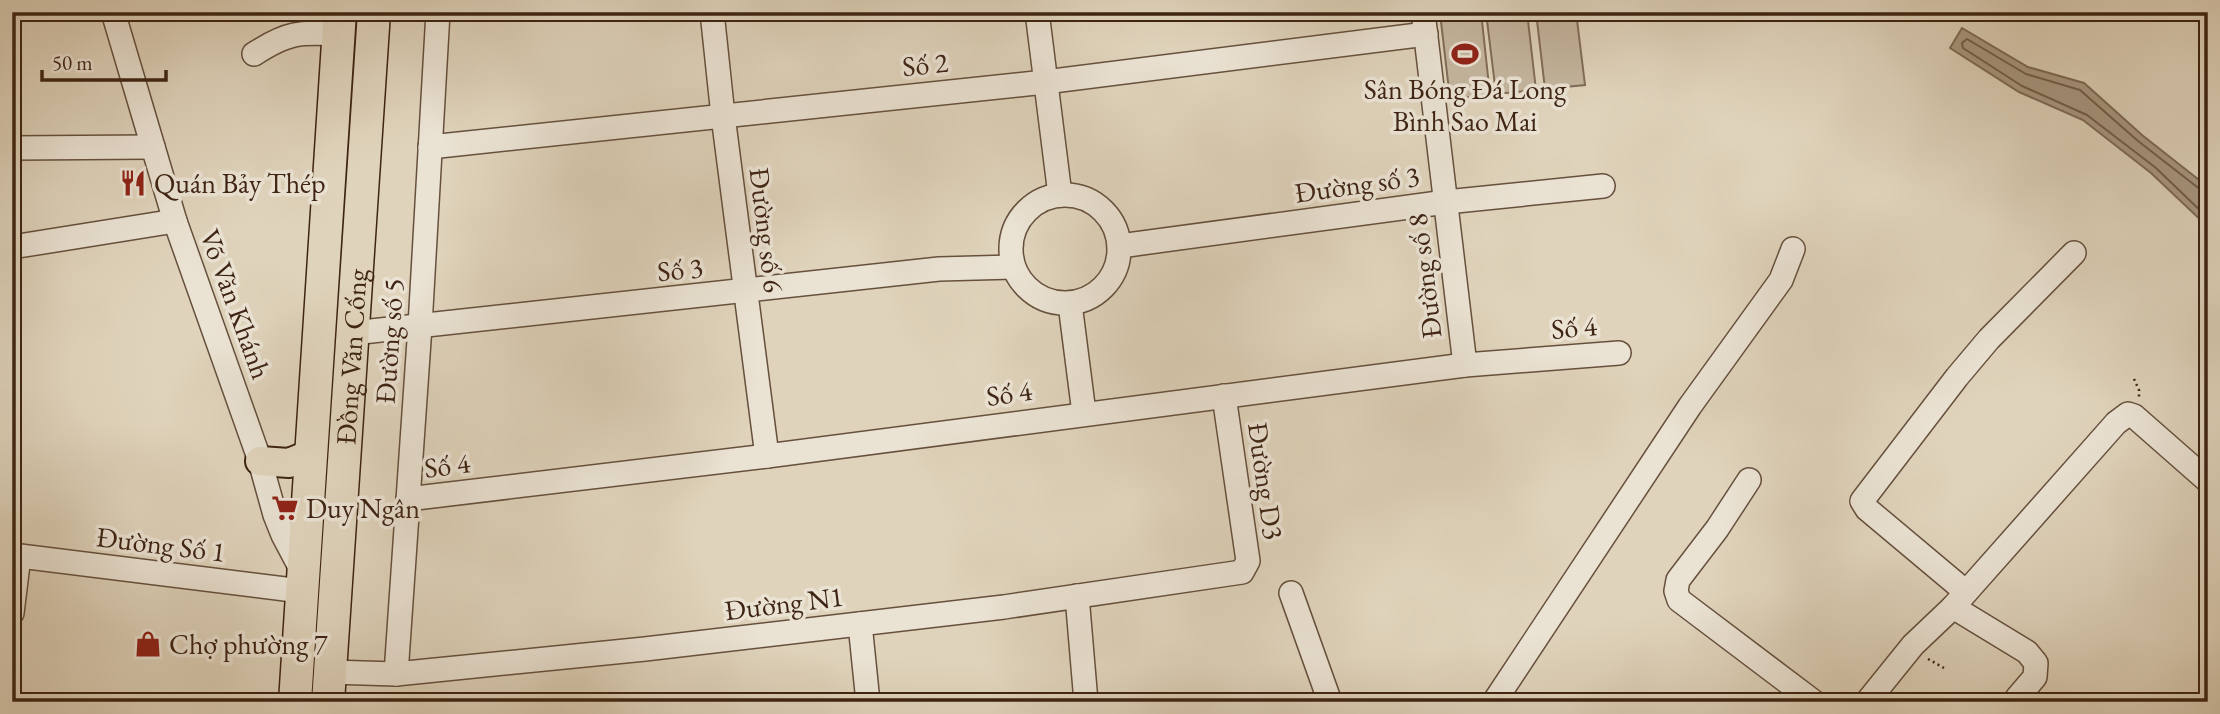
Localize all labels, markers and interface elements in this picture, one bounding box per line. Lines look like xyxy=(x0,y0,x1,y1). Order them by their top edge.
scale bar xyxy=(42,38,166,82)
sports icon: Sân Bóng Đá Long Bình Sao Mai xyxy=(1450,39,1480,69)
street label: Số 2 xyxy=(900,44,950,84)
text: 50 m xyxy=(52,49,93,76)
place label: Sân Bóng Đá Long Bình Sao Mai xyxy=(1364,71,1567,139)
street label: Đường số 3 xyxy=(1292,157,1422,211)
place label: Quán Bảy Thép xyxy=(154,165,326,201)
street label: Đường số 6 xyxy=(741,166,793,294)
restaurant icon: Quán Bảy Thép xyxy=(118,168,148,198)
street label: Đường số 8 xyxy=(1398,212,1450,340)
street label: Võ Văn Khánh xyxy=(192,224,280,384)
street label: Số 3 xyxy=(655,249,705,289)
street label: Đồng Văn Cống xyxy=(327,267,375,446)
street label: Đường số 5 xyxy=(367,277,411,405)
street label: Số 4 xyxy=(1550,307,1599,347)
street label: Số 4 xyxy=(984,372,1035,414)
street label: Đường D3 xyxy=(1240,420,1292,542)
street label: Số 4 xyxy=(422,444,473,486)
place label: Duy Ngân xyxy=(306,490,420,526)
supermarket icon: Duy Ngân xyxy=(270,493,300,523)
street label: Đường Số 1 xyxy=(95,518,227,570)
street label: Đường N1 xyxy=(723,578,845,628)
place label: Chợ phường 7 xyxy=(169,626,328,662)
shop icon: Chợ phường 7 xyxy=(133,629,163,659)

